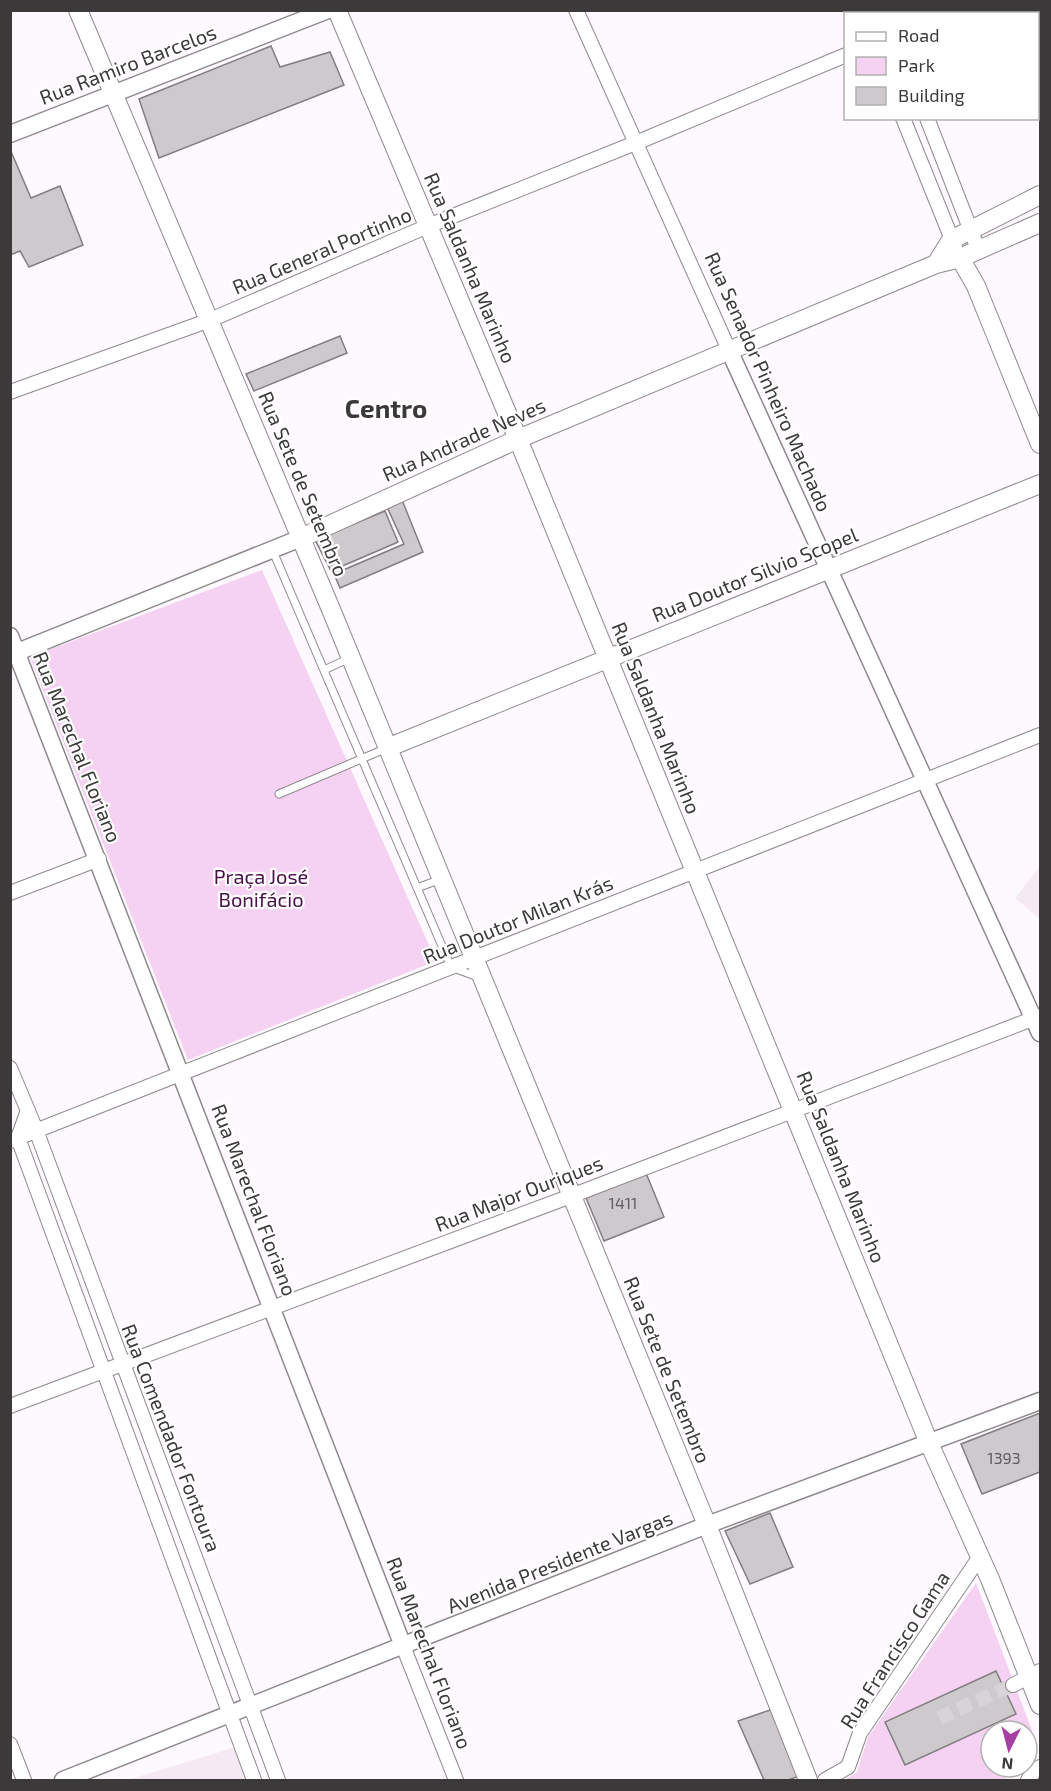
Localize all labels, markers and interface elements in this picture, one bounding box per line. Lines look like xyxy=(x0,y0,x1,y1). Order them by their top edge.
legend xyxy=(844,12,1039,120)
street label: Rua Ramiro Barcelos xyxy=(36,19,219,109)
text: Road xyxy=(898,24,939,46)
text: Park xyxy=(898,54,935,76)
text: Building xyxy=(898,84,965,106)
street label: Rua Saldanha Marinho xyxy=(420,169,522,366)
street label: Rua General Portinho xyxy=(229,202,415,299)
street label: Rua Senador Pinheiro Machado xyxy=(701,248,837,515)
street label: Rua Sete de Setembro xyxy=(254,387,354,580)
district label: Centro xyxy=(345,392,427,423)
street label: Rua Andrade Neves xyxy=(378,392,549,486)
street label: Rua Doutor Silvio Scopel xyxy=(648,522,861,626)
street label: Rua Saldanha Marinho xyxy=(607,618,706,817)
street label: Rua Marechal Floriano xyxy=(29,648,127,845)
park label: Praça José Bonifácio xyxy=(214,864,308,911)
street label: Rua Doutor Milan Krás xyxy=(419,870,616,968)
street label: Rua Saldanha Marinho xyxy=(792,1067,891,1266)
street label: Rua Marechal Floriano xyxy=(207,1100,303,1299)
street label: Rua Major Ouriques xyxy=(431,1150,606,1236)
house number: 1411 xyxy=(609,1193,637,1212)
street label: Rua Sete de Setembro xyxy=(620,1273,716,1466)
street label: Rua Comendador Fontoura xyxy=(117,1320,226,1555)
house number: 1393 xyxy=(987,1448,1021,1467)
street label: Avenida Presidente Vargas xyxy=(443,1505,676,1617)
street label: Rua Marechal Floriano xyxy=(382,1553,478,1752)
street label: Rua Francisco Gama xyxy=(834,1566,954,1733)
north arrow xyxy=(979,1719,1039,1779)
text: N xyxy=(1001,1754,1014,1774)

